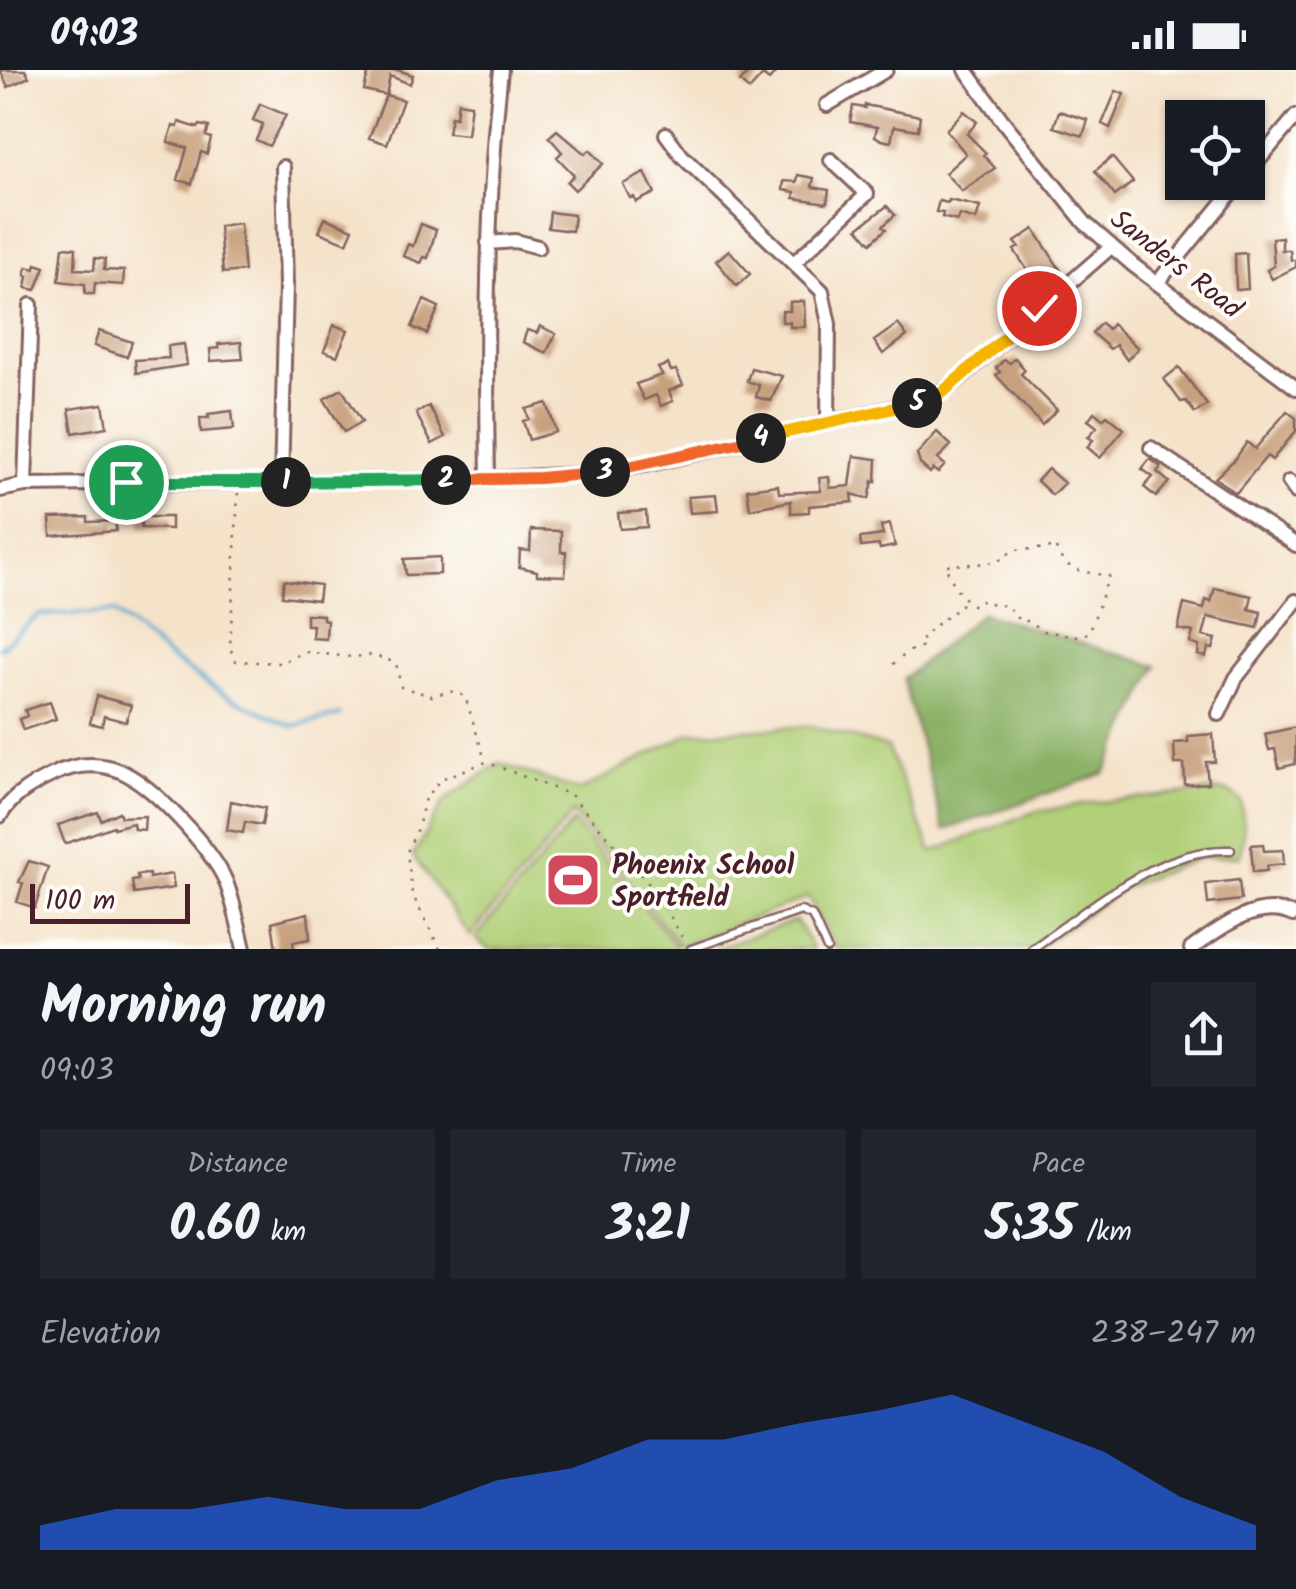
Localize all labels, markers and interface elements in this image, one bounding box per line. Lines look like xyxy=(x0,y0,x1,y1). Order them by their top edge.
text: 09:03 xyxy=(50,5,138,65)
map controls xyxy=(1165,100,1265,200)
button: locate xyxy=(1165,100,1265,200)
street label: Sanders Road xyxy=(1099,199,1252,332)
pin xyxy=(997,266,1082,351)
icon: check xyxy=(1012,281,1067,336)
pin: 5 xyxy=(892,378,942,428)
text: 5 xyxy=(910,380,924,425)
pin: 4 xyxy=(736,413,786,463)
text: 4 xyxy=(753,415,769,460)
pin xyxy=(84,440,169,525)
pin: 3 xyxy=(580,447,630,497)
text: 3 xyxy=(597,449,613,494)
icon: arrive xyxy=(99,455,154,510)
pin: 2 xyxy=(421,455,471,505)
pin: 1 xyxy=(261,457,311,507)
text: 2 xyxy=(438,457,454,502)
text: 1 xyxy=(282,459,290,504)
place label: Phoenix School Sportfield xyxy=(612,844,795,921)
sports icon: Phoenix School Sportfield xyxy=(543,850,603,910)
scale bar xyxy=(30,879,190,924)
text: 100 m xyxy=(45,879,115,924)
text: Morning run xyxy=(40,965,327,1052)
button: share xyxy=(1151,982,1256,1087)
text: 09:03 xyxy=(40,1046,114,1097)
text: Distance xyxy=(187,1142,288,1187)
text: Time xyxy=(620,1142,676,1187)
text: Pace xyxy=(1032,1142,1085,1187)
text: 0.60 xyxy=(169,1187,259,1267)
text: 3:21 xyxy=(606,1187,690,1267)
text: 5:35 xyxy=(985,1187,1075,1267)
text: km xyxy=(259,1210,306,1255)
text: /km xyxy=(1075,1210,1132,1255)
text: Elevation xyxy=(40,1309,161,1360)
text: 238–247 m xyxy=(1091,1309,1256,1360)

